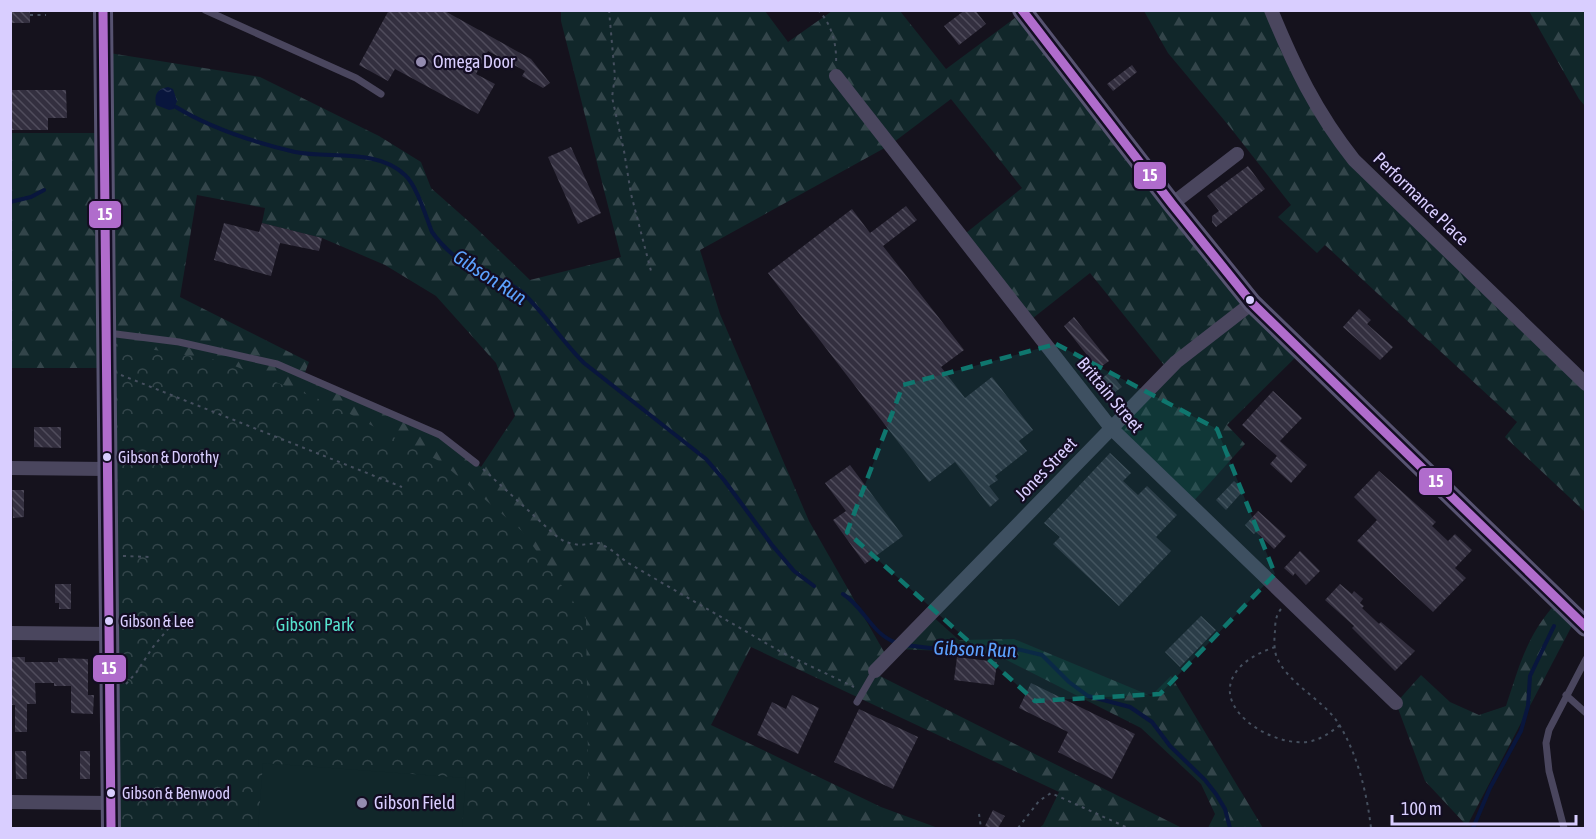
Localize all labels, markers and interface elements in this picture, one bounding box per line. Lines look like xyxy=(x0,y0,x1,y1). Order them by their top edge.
place label: Omega Door xyxy=(433,51,516,72)
marker: Omega Door xyxy=(414,55,428,69)
street label: Performance Place xyxy=(1369,148,1474,250)
line badge: 15 xyxy=(1133,161,1167,190)
text: 15 xyxy=(1142,166,1158,184)
line badge: 15 xyxy=(88,200,122,229)
text: 15 xyxy=(97,205,113,223)
water label: Gibson Run xyxy=(449,244,532,309)
unlabelled marker xyxy=(1244,294,1256,306)
street label: Brittain Street xyxy=(1073,353,1148,436)
street label: Jones Street xyxy=(1010,433,1081,505)
place label: Gibson & Dorothy xyxy=(118,448,219,467)
marker: Gibson & Dorothy xyxy=(101,451,113,463)
line badge: 15 xyxy=(1418,467,1453,496)
text: 15 xyxy=(1428,472,1444,490)
place label: Gibson & Lee xyxy=(120,612,194,630)
park label: Gibson Park xyxy=(276,614,354,635)
marker: Gibson & Lee xyxy=(103,615,115,627)
water label: Gibson Run xyxy=(933,636,1017,661)
line badge: 15 xyxy=(92,654,127,683)
text: 15 xyxy=(101,659,117,677)
place label: Gibson & Benwood xyxy=(122,784,230,802)
marker: Gibson & Benwood xyxy=(105,787,117,799)
scale bar xyxy=(1392,788,1576,826)
place label: Gibson Field xyxy=(374,792,455,813)
marker: Gibson Field xyxy=(355,796,369,810)
text: 100 m xyxy=(1401,798,1442,819)

